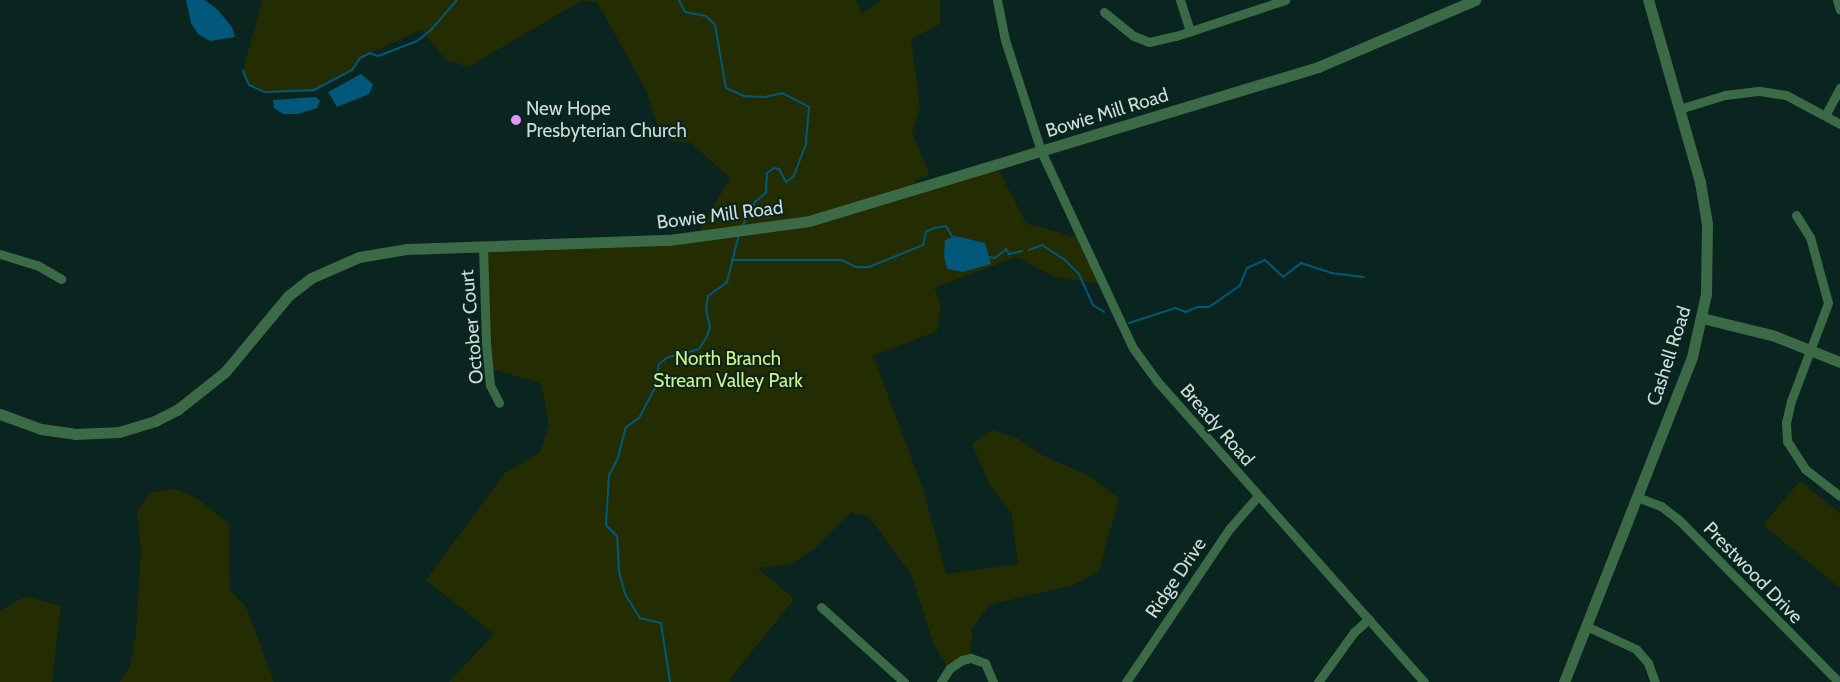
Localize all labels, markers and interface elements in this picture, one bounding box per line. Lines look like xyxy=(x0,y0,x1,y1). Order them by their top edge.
street label: Bowie Mill Road xyxy=(1043,83,1171,143)
place label: New Hope Presbyterian Church xyxy=(526,98,687,142)
marker: New Hope Presbyterian Church xyxy=(510,114,522,126)
street label: Bowie Mill Road xyxy=(655,196,785,234)
street label: October Court xyxy=(456,269,488,385)
street label: Cashell Road xyxy=(1642,303,1696,409)
park label: North Branch Stream Valley Park xyxy=(653,348,803,392)
street label: Bready Road xyxy=(1175,379,1259,471)
street label: Prestwood Drive xyxy=(1699,517,1807,629)
street label: Ridge Drive xyxy=(1141,533,1211,623)

